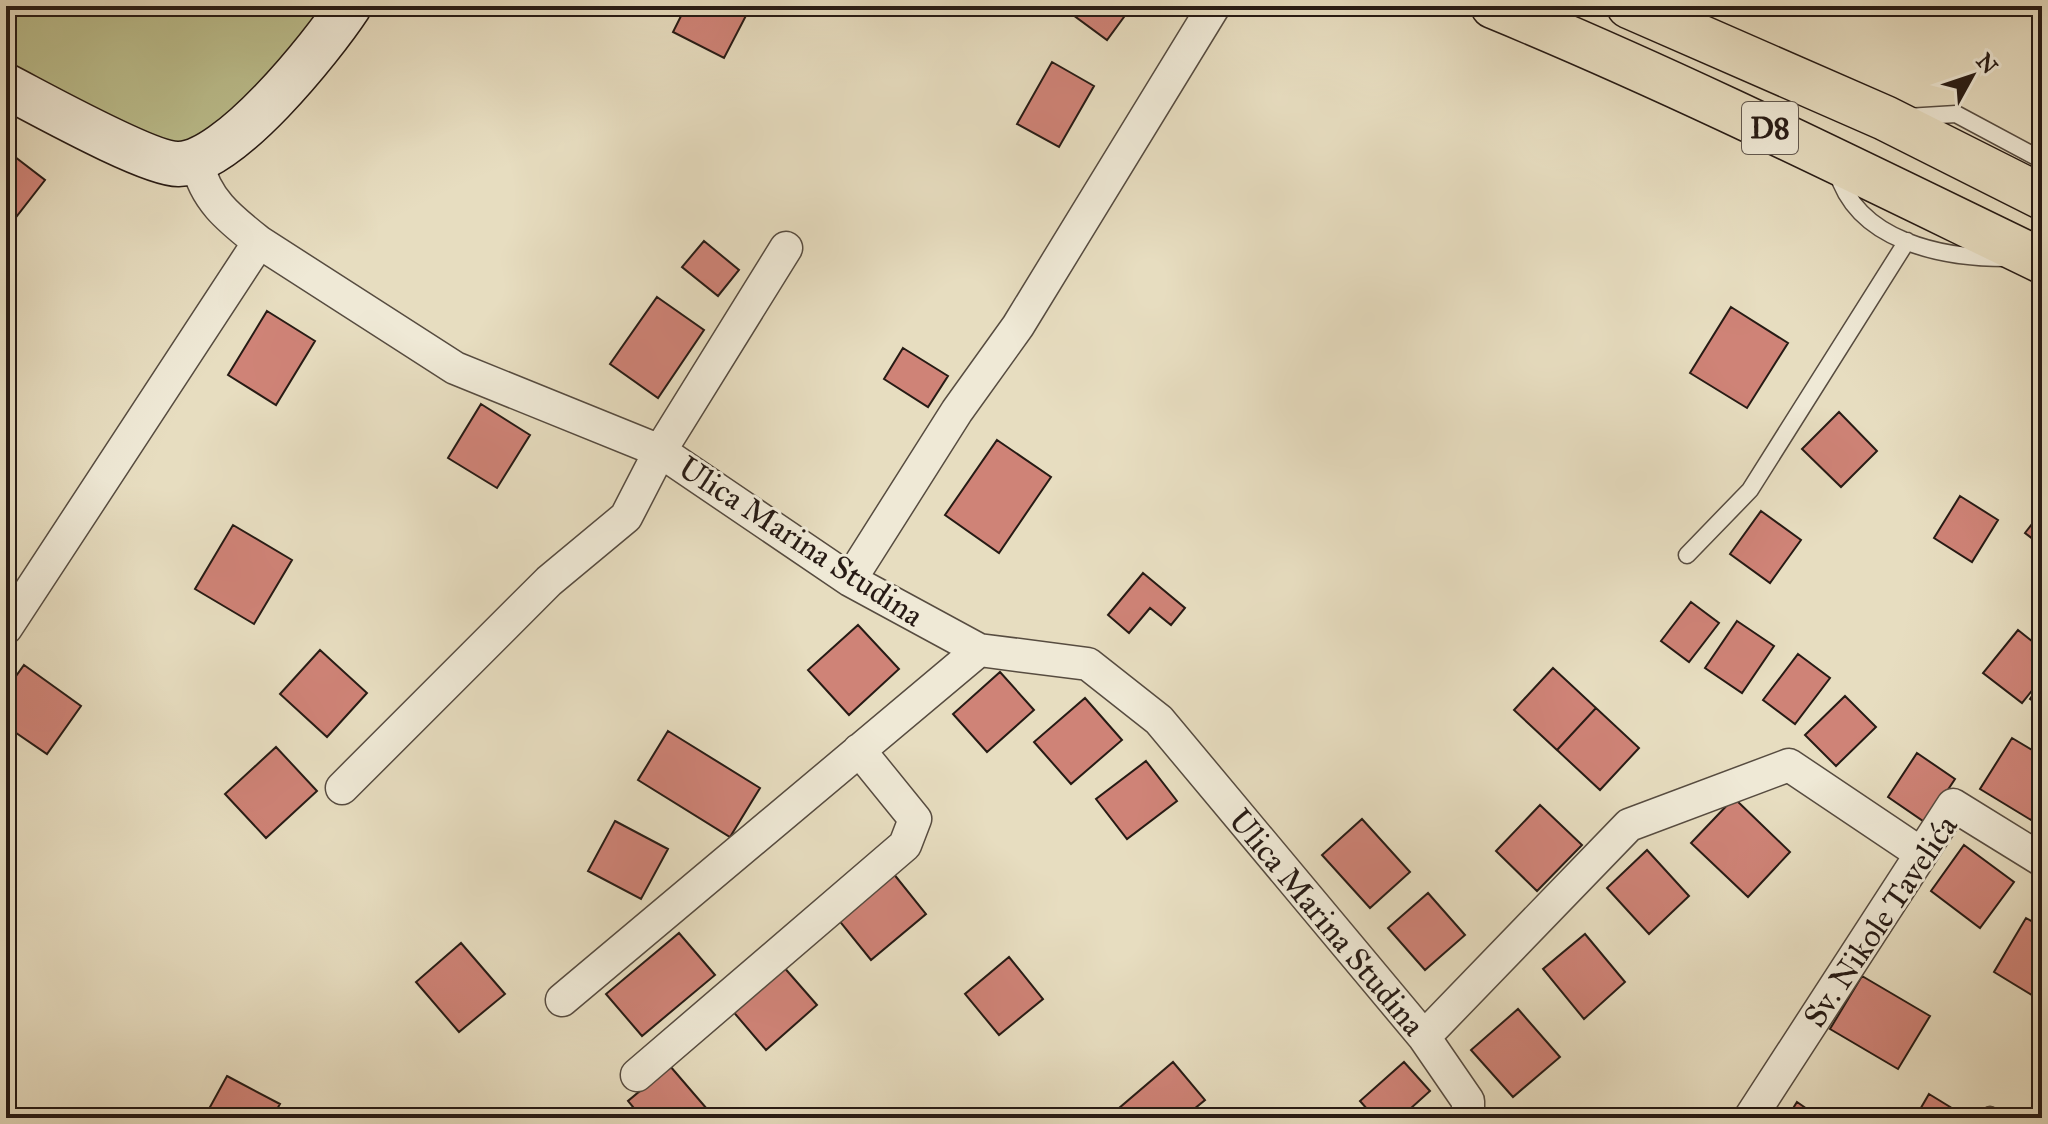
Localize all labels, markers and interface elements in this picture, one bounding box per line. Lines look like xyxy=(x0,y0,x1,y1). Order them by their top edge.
north arrow xyxy=(1932,36,2012,116)
text: N xyxy=(1971,48,2003,80)
road number: D8 xyxy=(1742,102,1798,154)
street label: Ulica Marina Studina xyxy=(671,448,931,635)
street label: Ulica Marina Studina xyxy=(1220,801,1433,1044)
street label: Sv. Nikole Tavelića xyxy=(1795,808,1966,1035)

